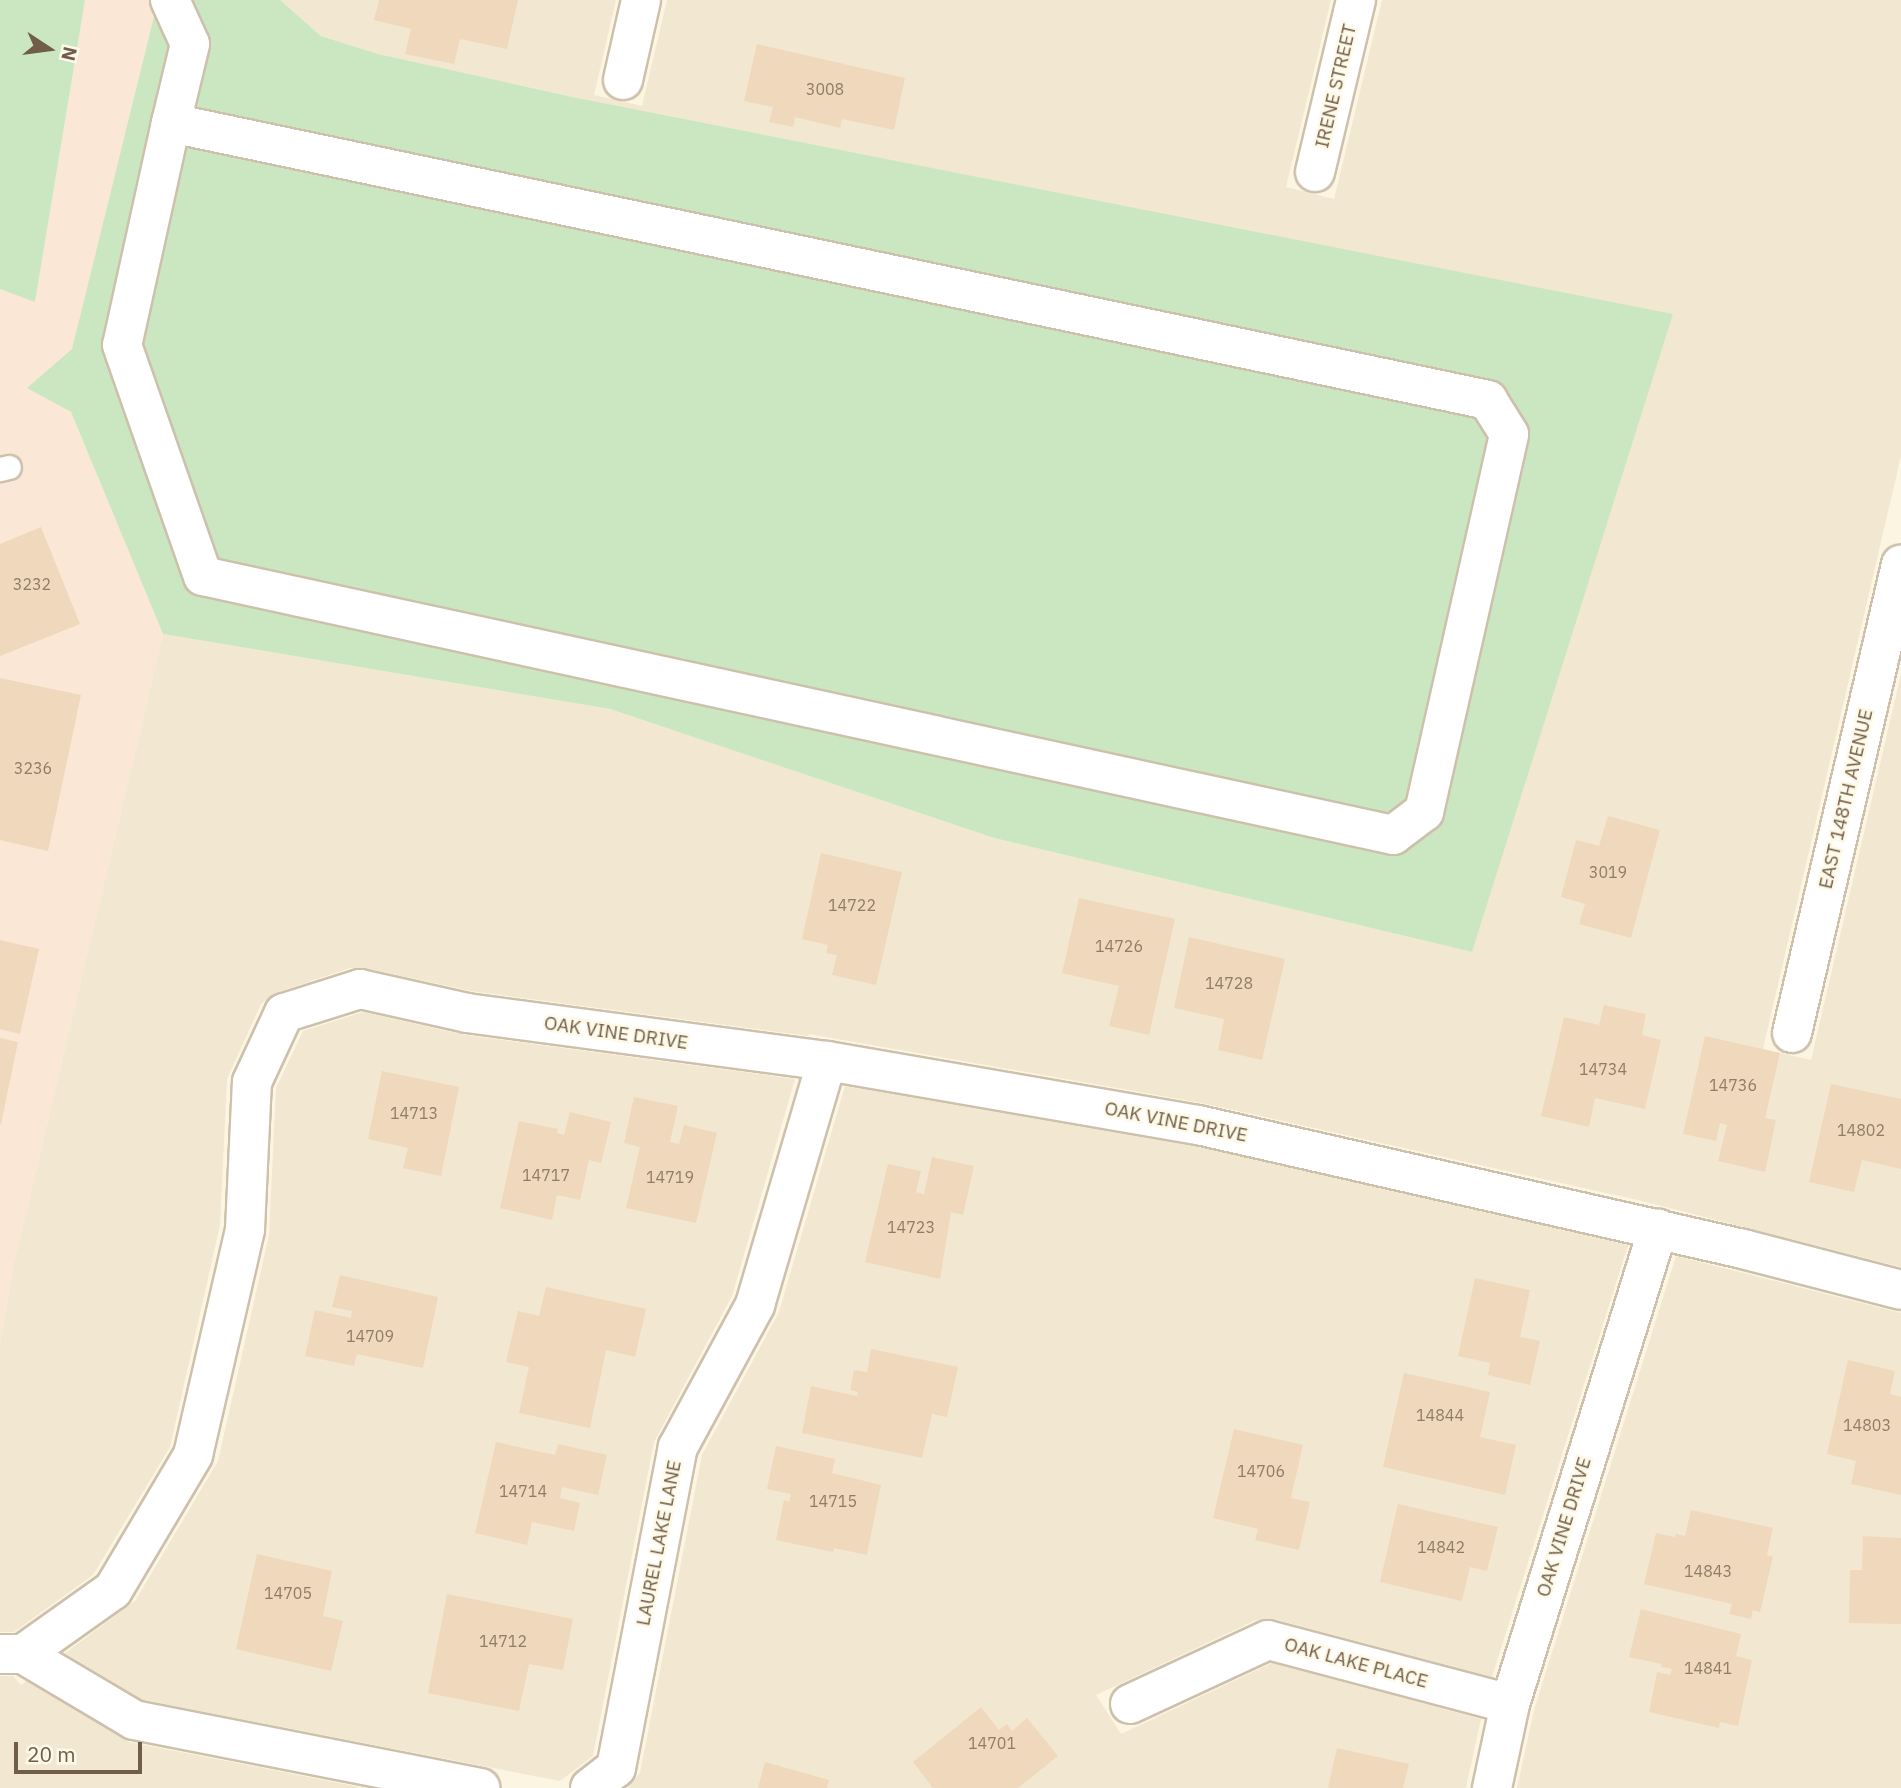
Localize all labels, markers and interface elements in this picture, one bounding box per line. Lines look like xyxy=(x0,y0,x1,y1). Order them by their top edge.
north arrow xyxy=(14,14,84,84)
street label: IRENE STREET xyxy=(1311,22,1361,150)
text: N xyxy=(56,44,83,63)
house number: 3008 xyxy=(806,79,844,99)
house number: 3232 xyxy=(13,574,51,594)
street label: EAST 148TH AVENUE xyxy=(1814,707,1878,891)
house number: 3236 xyxy=(14,758,52,778)
house number: 3019 xyxy=(1589,862,1627,882)
house number: 14722 xyxy=(828,895,876,915)
house number: 14726 xyxy=(1095,936,1143,956)
house number: 14728 xyxy=(1205,973,1253,993)
street label: OAK VINE DRIVE xyxy=(543,1012,689,1054)
house number: 14734 xyxy=(1579,1059,1627,1079)
house number: 14736 xyxy=(1709,1075,1757,1095)
street label: OAK VINE DRIVE xyxy=(1103,1097,1249,1147)
house number: 14713 xyxy=(390,1103,438,1123)
house number: 14802 xyxy=(1837,1120,1885,1140)
house number: 14717 xyxy=(522,1165,570,1185)
house number: 14719 xyxy=(646,1167,694,1187)
house number: 14723 xyxy=(887,1217,935,1237)
house number: 14709 xyxy=(346,1326,394,1346)
house number: 14844 xyxy=(1416,1405,1464,1425)
house number: 14803 xyxy=(1843,1415,1891,1435)
street label: OAK VINE DRIVE xyxy=(1532,1454,1596,1600)
street label: LAUREL LAKE LANE xyxy=(632,1458,686,1628)
house number: 14706 xyxy=(1237,1461,1285,1481)
house number: 14714 xyxy=(499,1481,547,1501)
house number: 14715 xyxy=(809,1491,857,1511)
house number: 14842 xyxy=(1417,1537,1465,1557)
house number: 14843 xyxy=(1684,1561,1732,1581)
house number: 14705 xyxy=(264,1583,312,1603)
house number: 14712 xyxy=(479,1631,527,1651)
street label: OAK LAKE PLACE xyxy=(1282,1633,1430,1693)
house number: 14841 xyxy=(1684,1658,1732,1678)
scale bar xyxy=(18,1728,145,1772)
house number: 14701 xyxy=(968,1733,1016,1753)
text: 20 m xyxy=(27,1740,76,1768)

